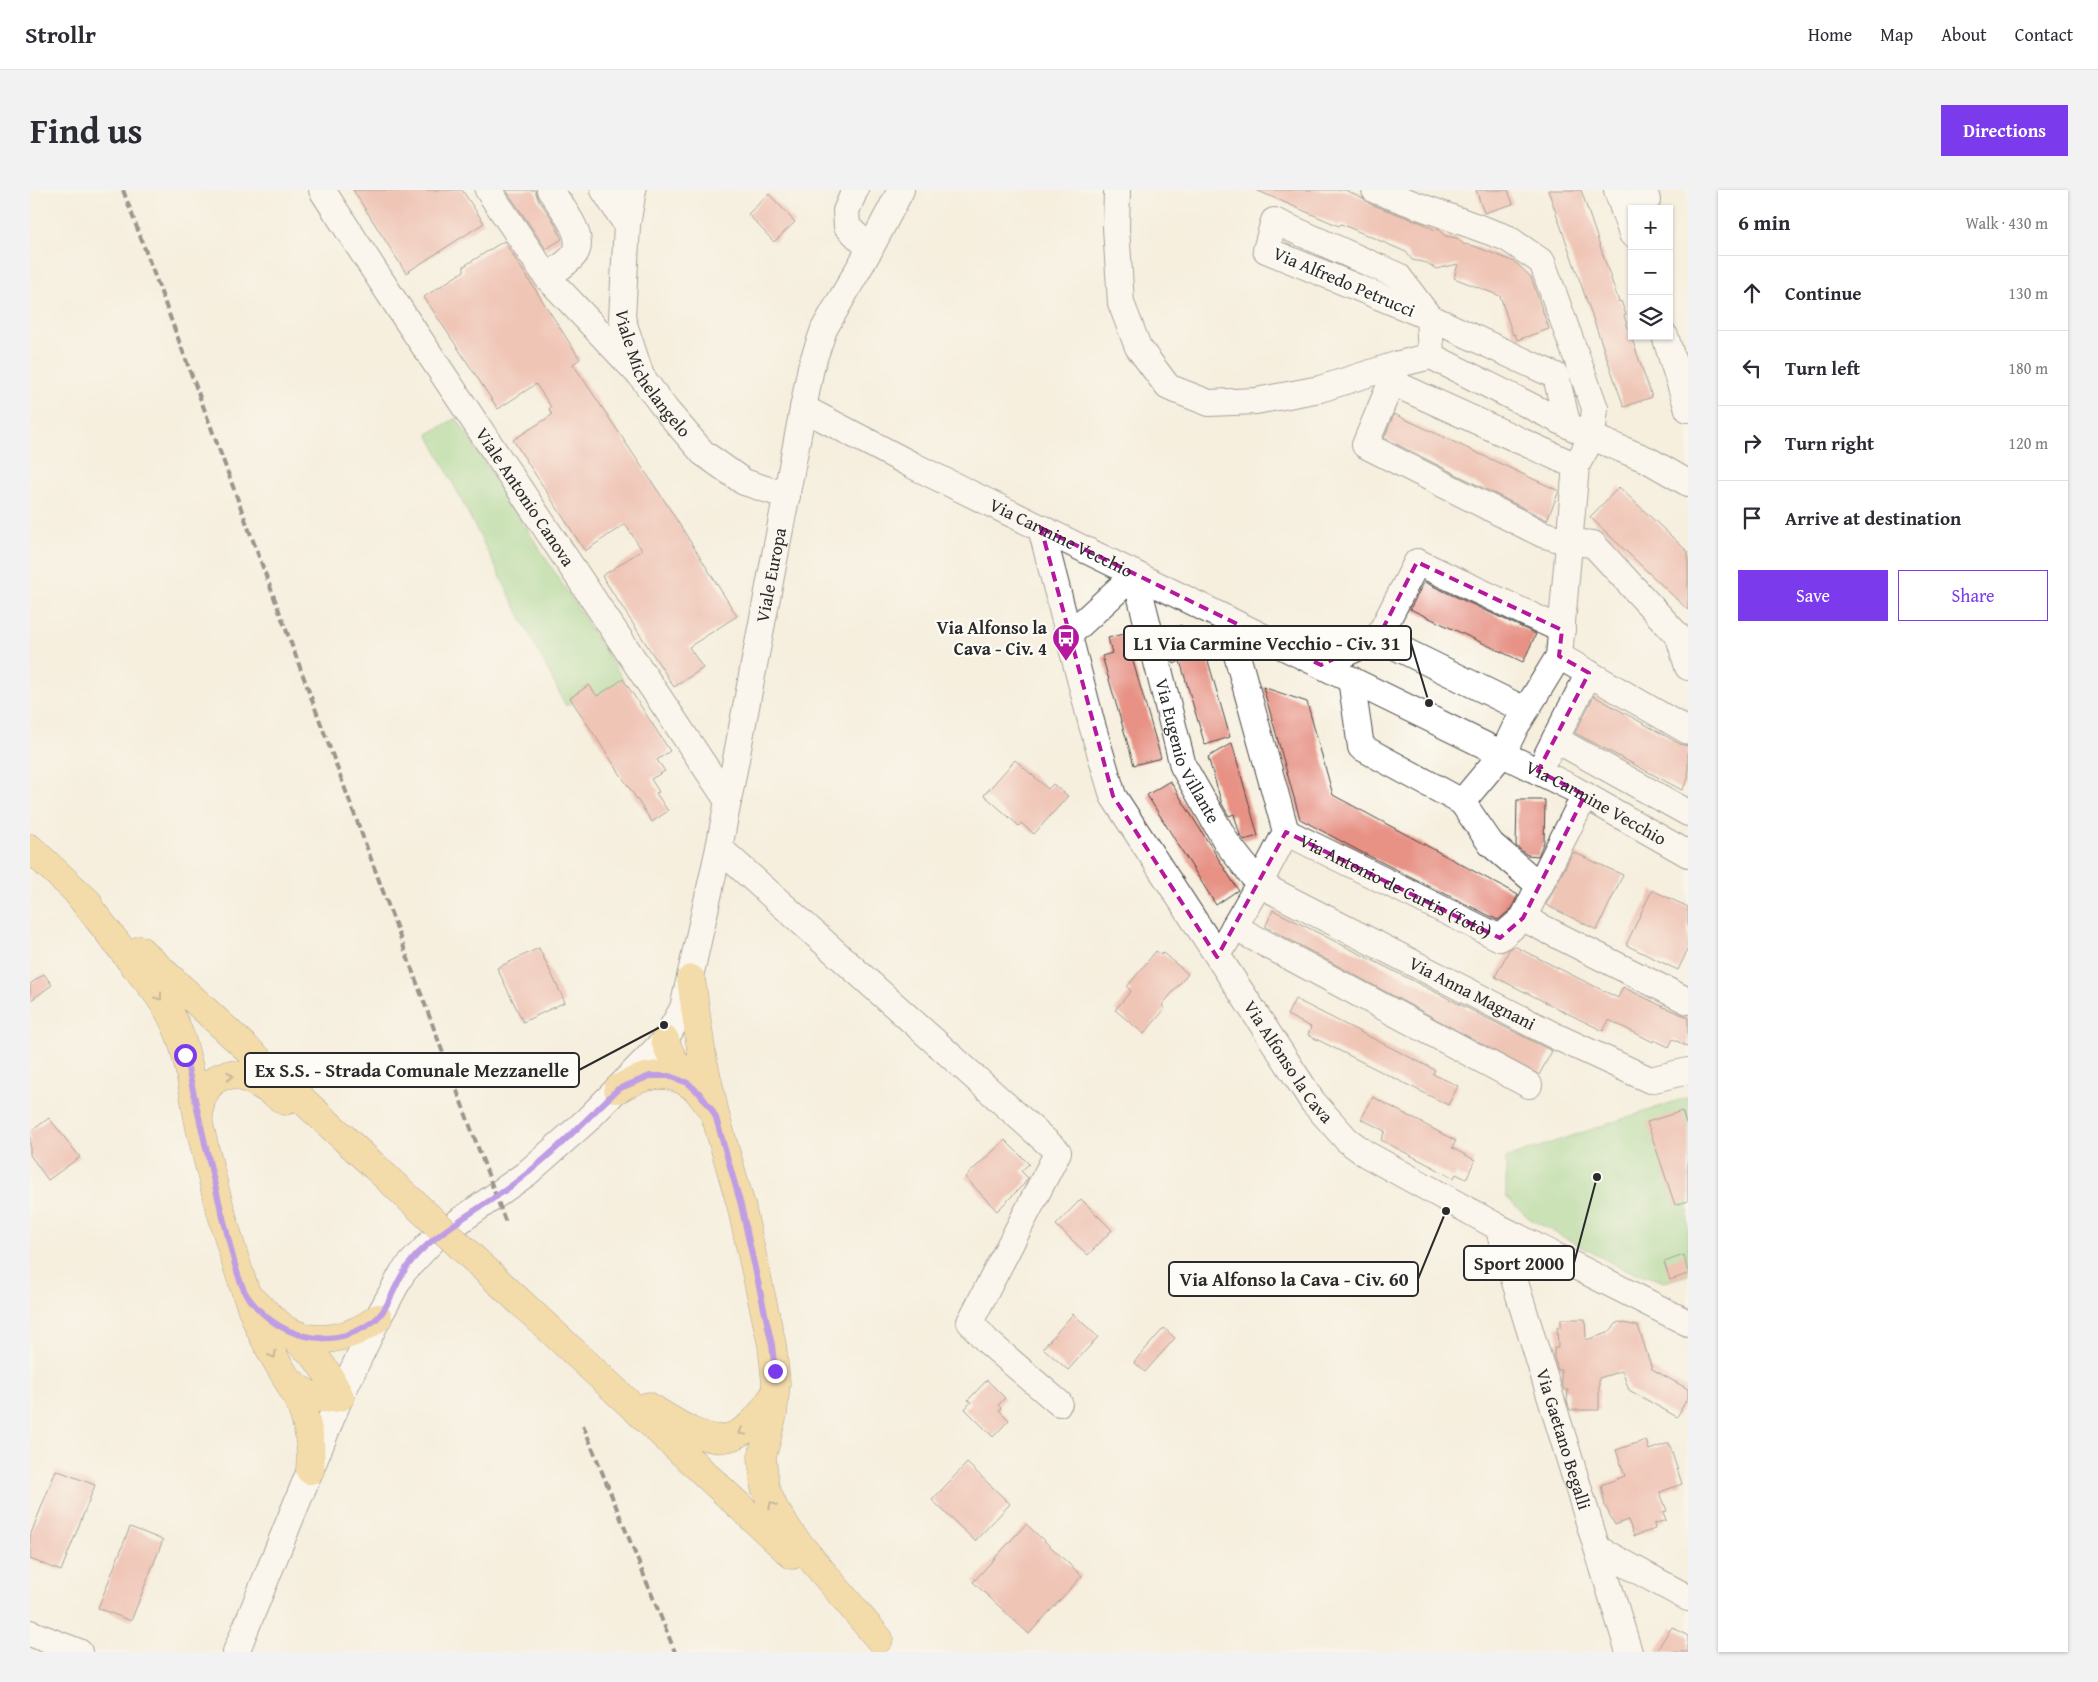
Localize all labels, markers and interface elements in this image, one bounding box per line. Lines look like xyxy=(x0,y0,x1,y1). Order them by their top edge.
text: Strollr xyxy=(25,17,96,52)
text: Home xyxy=(1808,21,1852,48)
text: Map xyxy=(1880,21,1913,48)
text: About xyxy=(1941,21,1987,48)
text: Contact xyxy=(2015,21,2073,48)
text: Find us xyxy=(30,105,143,156)
button: Directions xyxy=(1941,105,2068,156)
map controls xyxy=(1628,205,1673,340)
button: + xyxy=(1628,205,1673,250)
text: 6 min xyxy=(1738,207,1790,238)
text: Walk · 430 m xyxy=(1965,211,2048,235)
street label: Via Alfredo Petrucci xyxy=(1269,239,1419,324)
button: − xyxy=(1628,250,1673,295)
icon: ahead xyxy=(1738,279,1766,307)
text: Continue xyxy=(1785,279,1862,307)
text: 130 m xyxy=(2008,281,2048,305)
button: layers xyxy=(1628,295,1673,340)
street label: Viale Michelangelo xyxy=(609,309,698,443)
icon: left xyxy=(1738,354,1766,382)
text: Turn left xyxy=(1785,354,1860,382)
text: 180 m xyxy=(2008,356,2048,380)
street label: Viale Antonio Canova xyxy=(469,422,582,572)
icon: right xyxy=(1738,429,1766,457)
text: Turn right xyxy=(1785,429,1874,457)
text: 120 m xyxy=(2008,431,2048,455)
street label: Via Carmine Vecchio xyxy=(985,491,1138,584)
icon: arrive xyxy=(1738,504,1766,532)
text: Arrive at destination xyxy=(1785,504,1961,532)
street label: Viale Europa xyxy=(748,525,793,625)
button: Save xyxy=(1738,570,1888,621)
button: Share xyxy=(1898,570,2048,621)
place label: Via Alfonso la Cava - Civ. 4 xyxy=(937,614,1048,662)
bus stop icon: Via Alfonso la Cava - Civ. 4 xyxy=(1051,623,1081,662)
callout: L1 Via Carmine Vecchio - Civ. 31 xyxy=(1124,626,1411,660)
text: L1 Via Carmine Vecchio - Civ. 31 xyxy=(1134,629,1400,657)
street label: Via Eugenio Villante xyxy=(1149,675,1227,828)
street label: Via Carmine Vecchio xyxy=(1521,753,1672,852)
street label: Via Antonio de Curtis (Totò) xyxy=(1295,827,1496,945)
street label: Via Anna Magnani xyxy=(1404,949,1540,1037)
one-way arrow xyxy=(153,991,162,1001)
street label: Via Alfonso la Cava xyxy=(1237,995,1340,1129)
route start xyxy=(174,1044,197,1067)
callout: Ex S.S. - Strada Comunale Mezzanelle xyxy=(245,1053,579,1087)
text: Ex S.S. - Strada Comunale Mezzanelle xyxy=(255,1056,569,1084)
one-way arrow xyxy=(226,1070,234,1081)
callout: Sport 2000 xyxy=(1464,1246,1574,1280)
text: Sport 2000 xyxy=(1474,1249,1564,1277)
callout: Via Alfonso la Cava - Civ. 60 xyxy=(1169,1262,1418,1296)
text: Via Alfonso la Cava - Civ. 60 xyxy=(1179,1265,1409,1293)
one-way arrow xyxy=(266,1350,276,1359)
route end xyxy=(764,1360,787,1383)
street label: Via Gaetano Begalli xyxy=(1529,1365,1598,1513)
one-way arrow xyxy=(739,1426,748,1436)
one-way arrow xyxy=(768,1502,778,1511)

